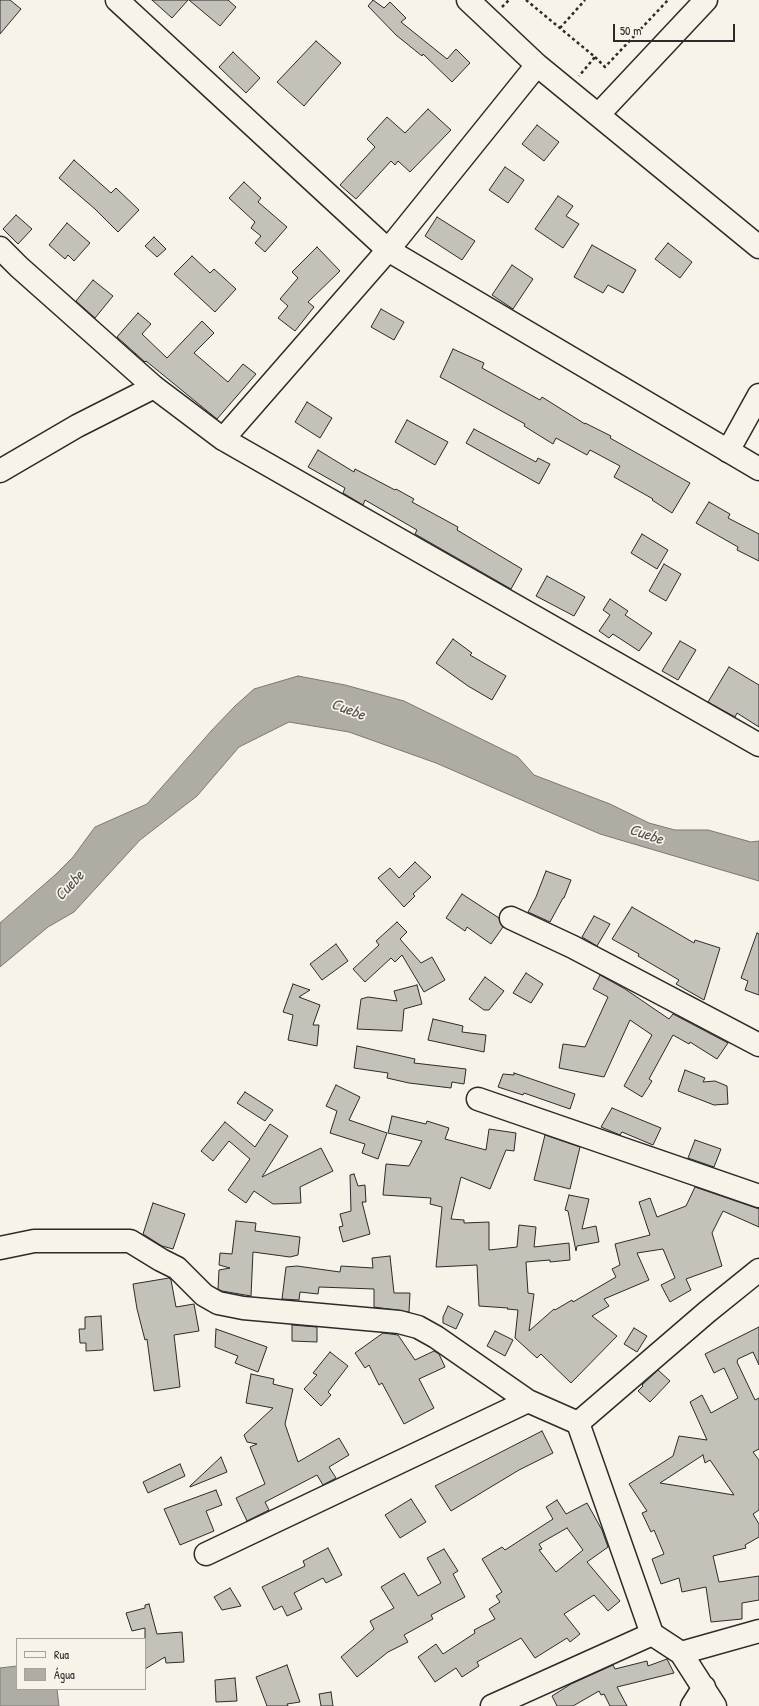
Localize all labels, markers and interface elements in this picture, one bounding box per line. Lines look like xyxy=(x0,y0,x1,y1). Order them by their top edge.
scale bar xyxy=(615,16,737,42)
text: 50 m xyxy=(620,22,641,39)
water label: Cuebe xyxy=(328,695,368,725)
water label: Cuebe xyxy=(627,820,665,850)
water label: Cuebe xyxy=(51,867,89,905)
legend xyxy=(16,1638,146,1690)
text: Rua xyxy=(54,1646,69,1663)
text: Água xyxy=(54,1666,75,1683)

